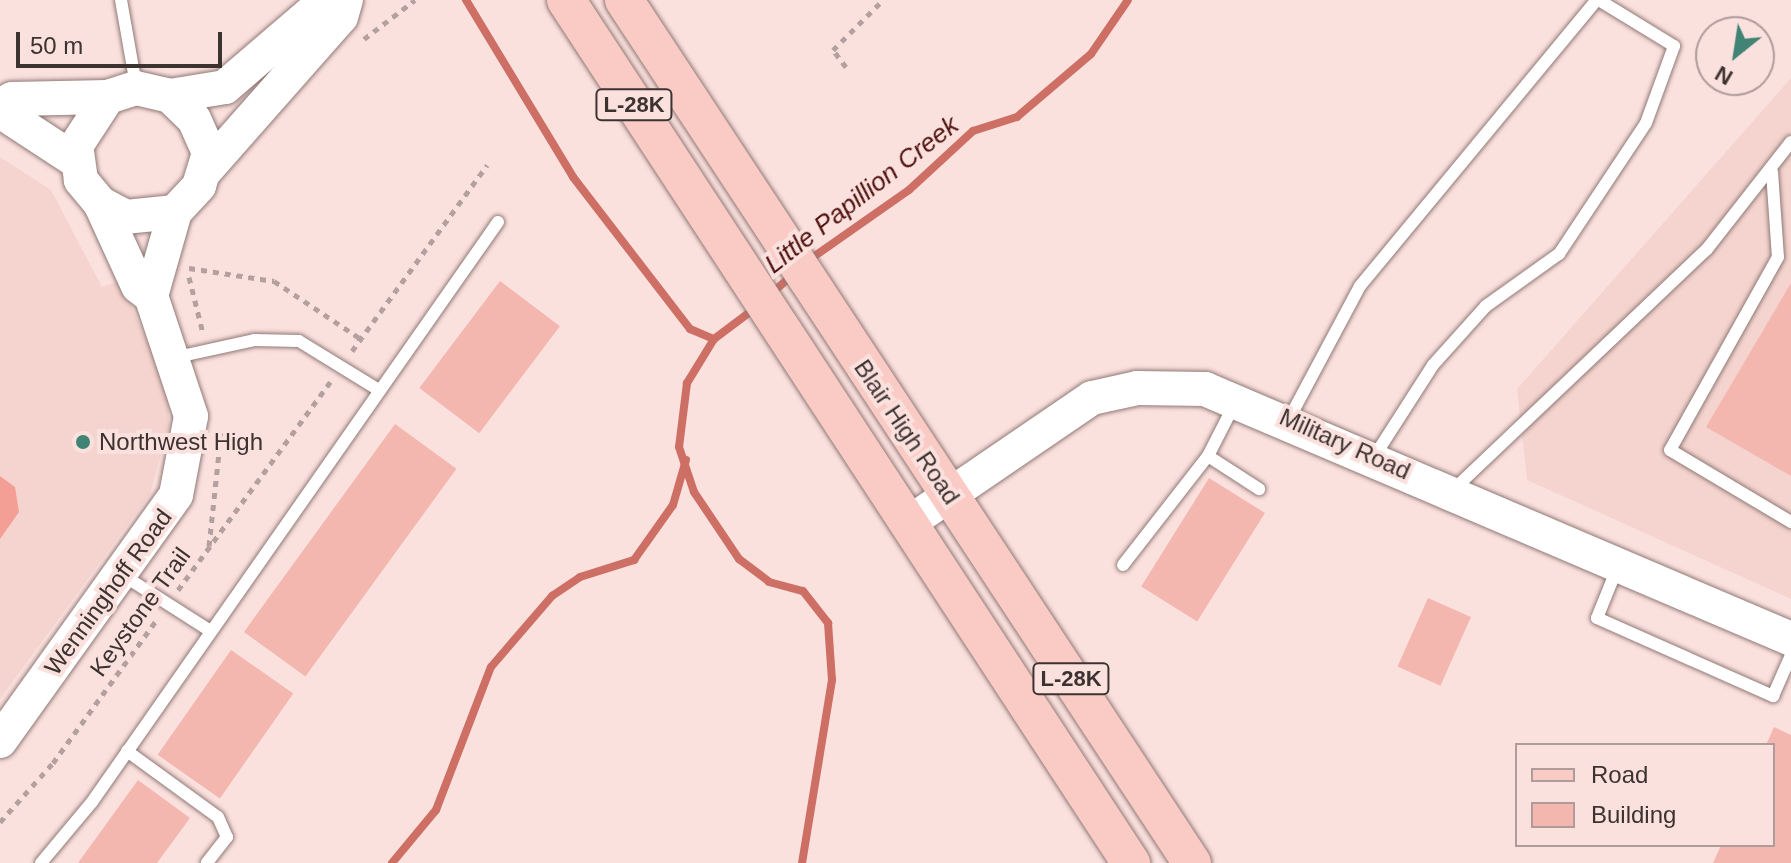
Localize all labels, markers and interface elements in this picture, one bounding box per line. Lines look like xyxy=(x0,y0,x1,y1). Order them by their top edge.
scale bar xyxy=(20,16,226,66)
north arrow xyxy=(1695,16,1775,96)
text: 50 m xyxy=(30,32,83,59)
text: N xyxy=(1711,61,1737,90)
road number: L-28K xyxy=(594,87,674,123)
water label: Little Papillion Creek xyxy=(759,110,965,280)
street label: Blair High Road xyxy=(848,354,966,510)
street label: Military Road xyxy=(1275,402,1415,486)
place label: Northwest High xyxy=(99,428,263,456)
marker: Northwest High xyxy=(74,433,92,451)
street label: Wenninghoff Road xyxy=(38,503,178,681)
street label: Keystone Trail xyxy=(84,542,196,682)
road number: L-28K xyxy=(1031,661,1111,697)
legend xyxy=(1515,743,1775,847)
text: Road xyxy=(1591,761,1648,788)
text: Building xyxy=(1591,801,1676,828)

